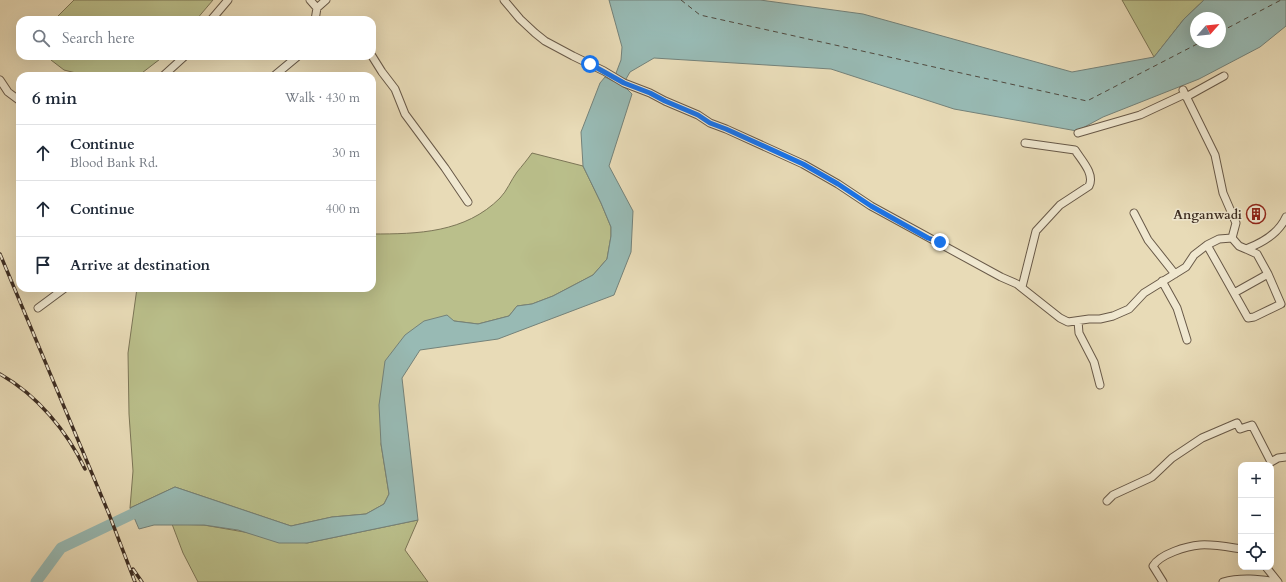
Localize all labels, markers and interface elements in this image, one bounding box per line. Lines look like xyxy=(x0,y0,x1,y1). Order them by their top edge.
north arrow xyxy=(1190,12,1226,48)
search box xyxy=(16,16,376,60)
icon: search xyxy=(30,27,52,49)
text: Search here xyxy=(62,28,135,48)
route start xyxy=(581,55,599,73)
text: 6 min xyxy=(32,87,77,110)
text: Walk · 430 m xyxy=(285,89,360,107)
text: Continue xyxy=(70,134,135,154)
icon: ahead xyxy=(32,142,54,164)
text: 30 m xyxy=(332,144,360,162)
text: Blood Bank Rd. xyxy=(70,154,158,172)
icon: ahead xyxy=(32,198,54,220)
text: Continue xyxy=(70,199,135,219)
text: 400 m xyxy=(326,200,360,218)
building icon: Anganwadi xyxy=(1245,203,1267,225)
place label: Anganwadi xyxy=(1173,206,1242,224)
route end xyxy=(931,233,949,251)
icon: arrive xyxy=(32,254,54,276)
text: Arrive at destination xyxy=(70,255,210,275)
map controls xyxy=(1238,462,1274,570)
button: + xyxy=(1238,462,1274,498)
button: − xyxy=(1238,498,1274,534)
button: locate xyxy=(1238,534,1274,570)

